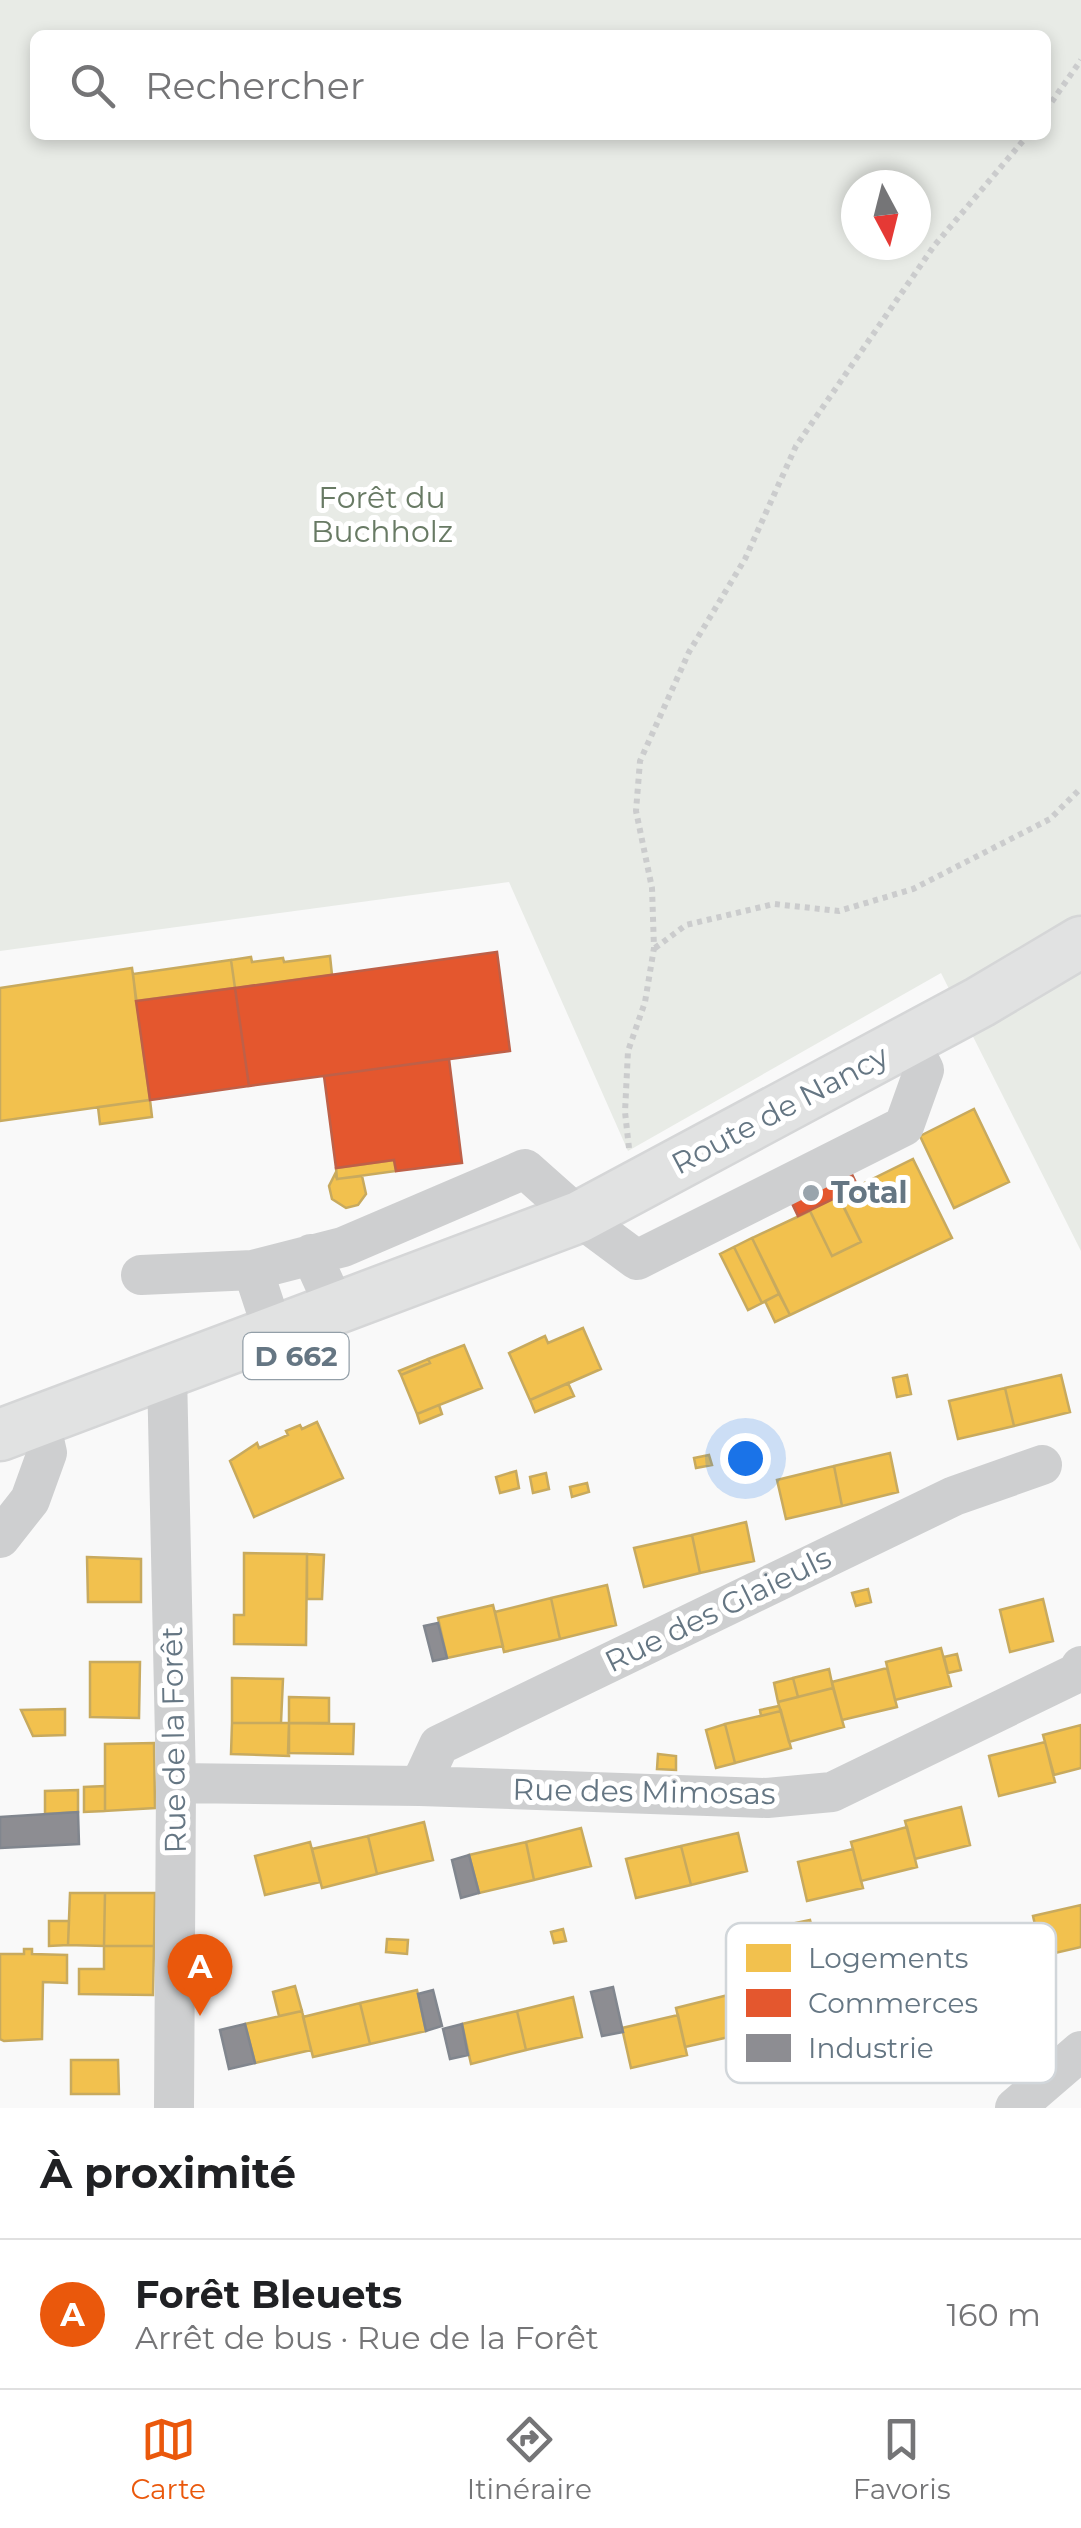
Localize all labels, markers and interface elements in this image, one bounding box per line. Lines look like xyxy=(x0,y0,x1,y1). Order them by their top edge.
search box xyxy=(30,30,1051,140)
icon: search xyxy=(65,58,120,113)
text: Rechercher xyxy=(145,62,365,109)
north arrow xyxy=(841,170,931,260)
park label: Forêt du Buchholz xyxy=(311,479,453,550)
street label: Route de Nancy xyxy=(665,1037,895,1182)
place label: Total xyxy=(831,1174,908,1211)
marker: Total xyxy=(800,1182,822,1204)
road number: D 662 xyxy=(244,1333,348,1379)
your location xyxy=(720,1433,771,1484)
street label: Rue des Glaieuls xyxy=(599,1539,837,1680)
street label: Rue de la Forêt xyxy=(153,1626,194,1854)
street label: Rue des Mimosas xyxy=(512,1771,776,1812)
legend xyxy=(726,1923,1056,2083)
pin: A xyxy=(168,1934,232,2016)
text: Logements xyxy=(808,1941,969,1975)
text: Commerces xyxy=(808,1986,978,2020)
text: Industrie xyxy=(808,2031,934,2065)
text: À proximité xyxy=(40,2147,296,2199)
text: Forêt Bleuets xyxy=(135,2271,402,2318)
text: A xyxy=(60,2295,85,2334)
text: 160 m xyxy=(946,2295,1041,2334)
text: Arrêt de bus · Rue de la Forêt xyxy=(135,2318,599,2357)
tab: Carte xyxy=(130,2412,206,2506)
tab: Itinéraire xyxy=(467,2412,592,2506)
tab: Favoris xyxy=(853,2412,951,2506)

